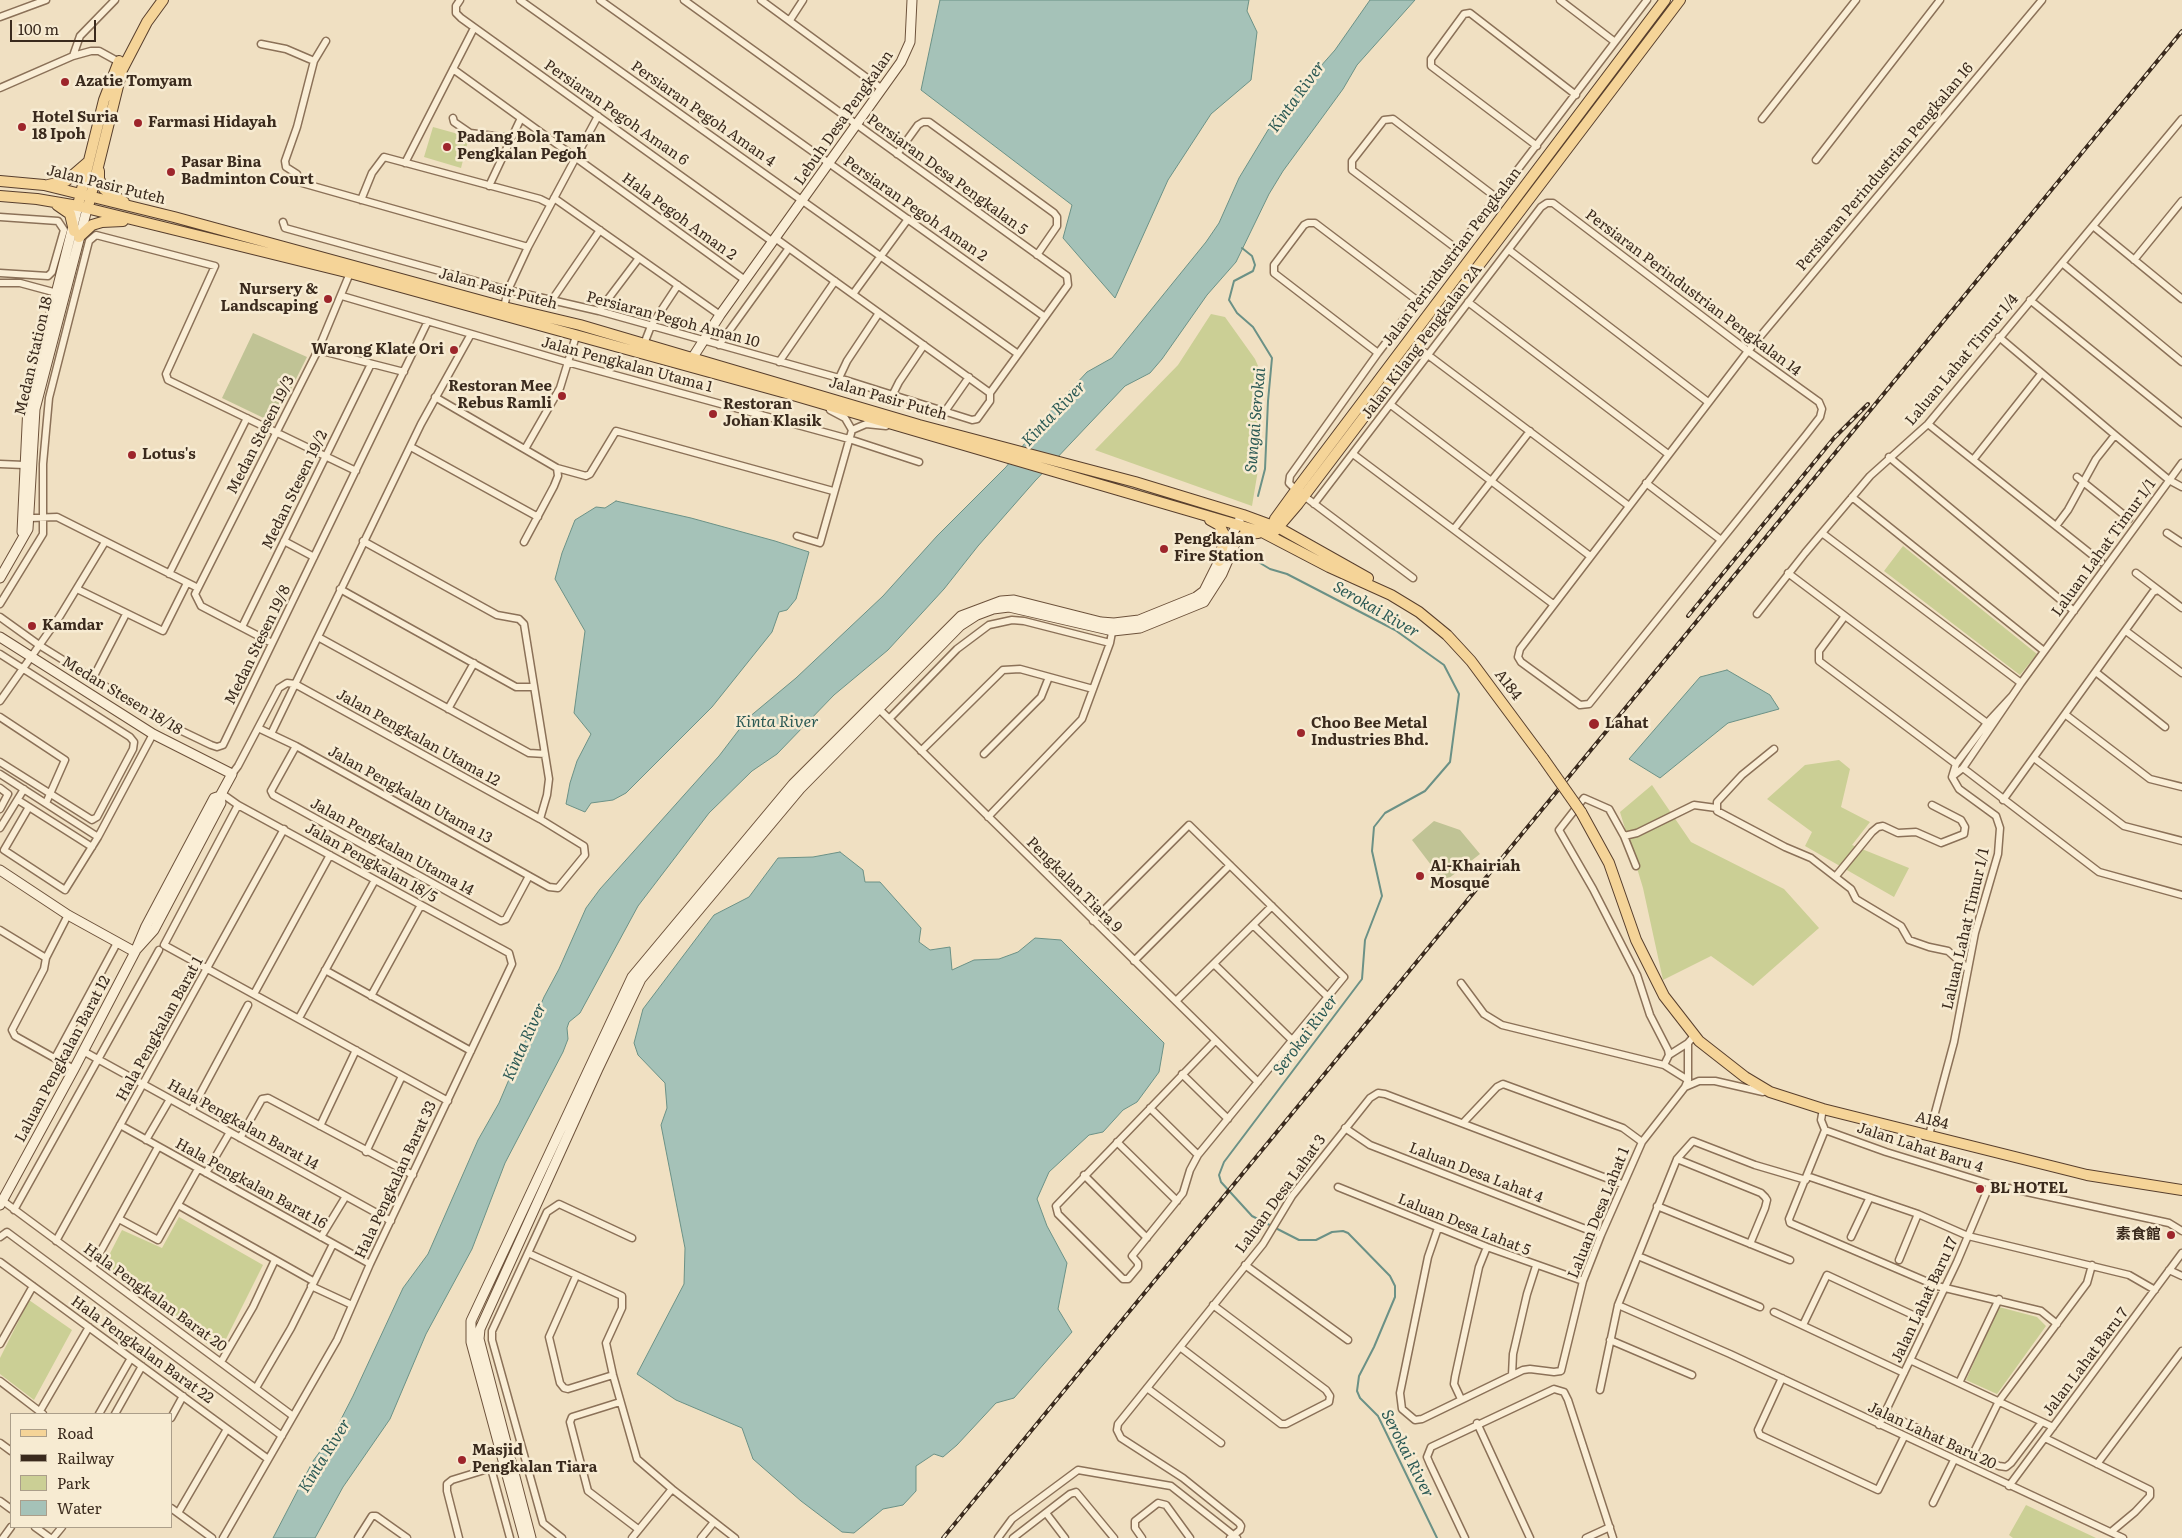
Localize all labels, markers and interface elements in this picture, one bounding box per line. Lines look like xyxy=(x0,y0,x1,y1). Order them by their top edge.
scale bar xyxy=(12,10,99,42)
text: 100 m xyxy=(18,17,59,40)
street label: Lebuh Desa Pengkalan xyxy=(791,47,897,189)
street label: Persiaran Pegoh Aman 6 xyxy=(540,56,692,170)
street label: Persiaran Pegoh Aman 4 xyxy=(627,57,779,171)
water label: Kinta River xyxy=(1265,58,1329,136)
street label: Persiaran Perindustrian Pengkalan 16 xyxy=(1793,59,1977,275)
place label: Azatie Tomyam xyxy=(75,73,192,91)
marker: Azatie Tomyam xyxy=(59,76,71,88)
place label: Hotel Suria 18 Ipoh xyxy=(32,109,118,144)
street label: Persiaran Desa Pengkalan 5 xyxy=(863,111,1031,239)
place label: Farmasi Hidayah xyxy=(148,114,277,132)
marker: Farmasi Hidayah xyxy=(132,117,144,129)
marker: Hotel Suria 18 Ipoh xyxy=(16,121,28,133)
place label: Padang Bola Taman Pengkalan Pegoh xyxy=(457,129,606,164)
marker: Padang Bola Taman Pengkalan Pegoh xyxy=(441,141,453,153)
street label: Persiaran Pegoh Aman 2 xyxy=(840,152,990,266)
place label: Pasar Bina Badminton Court xyxy=(181,154,314,189)
street label: Jalan Pasir Puteh xyxy=(45,161,167,209)
street label: Jalan Perindustrian Pengkalan xyxy=(1379,164,1525,350)
marker: Pasar Bina Badminton Court xyxy=(165,166,177,178)
street label: Hala Pegoh Aman 2 xyxy=(618,169,740,265)
street label: Persiaran Perindustrian Pengkalan 14 xyxy=(1582,206,1804,380)
street label: Jalan Kilang Pengkalan 2A xyxy=(1358,261,1486,423)
street label: Jalan Pasir Puteh xyxy=(437,264,559,314)
place label: Nursery & Landscaping xyxy=(221,281,318,316)
street label: Persiaran Pegoh Aman 10 xyxy=(584,288,762,352)
street label: Laluan Lahat Timur 1/4 xyxy=(1902,291,2022,429)
marker: Nursery & Landscaping xyxy=(322,293,334,305)
street label: Medan Station 18 xyxy=(12,295,56,417)
street label: Jalan Pengkalan Utama 1 xyxy=(539,333,715,397)
place label: Warong Klate Ori xyxy=(311,341,444,359)
marker: Warong Klate Ori xyxy=(448,344,460,356)
water label: Sungai Serokai xyxy=(1242,367,1270,473)
street label: Medan Stesen 19/3 xyxy=(223,373,299,497)
street label: Jalan Pasir Puteh xyxy=(827,374,949,424)
water label: Kinta River xyxy=(1018,377,1090,451)
place label: Restoran Mee Rebus Ramli xyxy=(448,378,552,413)
marker: Restoran Mee Rebus Ramli xyxy=(556,390,568,402)
place label: Restoran Johan Klasik xyxy=(723,396,822,431)
marker: Restoran Johan Klasik xyxy=(707,408,719,420)
street label: Medan Stesen 19/2 xyxy=(258,428,332,552)
place label: Lotus's xyxy=(142,446,196,464)
marker: Lotus's xyxy=(126,449,138,461)
street label: Laluan Lahat Timur 1/1 xyxy=(2048,476,2160,620)
place label: Pengkalan Fire Station xyxy=(1174,531,1264,566)
marker: Pengkalan Fire Station xyxy=(1158,543,1170,555)
water label: Serokai River xyxy=(1330,578,1422,642)
street label: Medan Stesen 19/8 xyxy=(221,582,295,708)
place label: Kamdar xyxy=(42,617,103,635)
marker: Kamdar xyxy=(26,620,38,632)
street label: Medan Stesen 18/18 xyxy=(58,653,186,739)
street label: A184 xyxy=(1491,666,1525,704)
street label: Jalan Pengkalan Utama 12 xyxy=(333,685,503,791)
water label: Kinta River xyxy=(735,712,819,732)
place label: Choo Bee Metal Industries Bhd. xyxy=(1311,715,1429,750)
place label: Lahat xyxy=(1605,715,1649,733)
marker: Lahat xyxy=(1587,717,1601,731)
marker: Choo Bee Metal Industries Bhd. xyxy=(1295,727,1307,739)
street label: Jalan Pengkalan Utama 13 xyxy=(325,742,495,848)
street label: Jalan Pengkalan Utama 14 xyxy=(307,794,477,900)
street label: Jalan Pengkalan 18/5 xyxy=(302,819,440,907)
street label: Pengkalan Tiara 9 xyxy=(1022,833,1126,937)
street label: Laluan Lahat Timur 1/1 xyxy=(1939,846,1993,1012)
place label: Al-Khairiah Mosque xyxy=(1430,858,1521,893)
marker: Al-Khairiah Mosque xyxy=(1414,870,1426,882)
street label: Hala Pengkalan Barat 1 xyxy=(113,954,207,1104)
street label: Laluan Pengkalan Barat 12 xyxy=(11,973,115,1145)
water label: Serokai River xyxy=(1269,991,1343,1079)
water label: Kinta River xyxy=(499,1000,551,1084)
street label: Hala Pengkalan Barat 14 xyxy=(164,1076,322,1174)
street label: Hala Pengkalan Barat 33 xyxy=(351,1098,441,1262)
street label: A184 xyxy=(1913,1108,1951,1134)
street label: Jalan Lahat Baru 4 xyxy=(1855,1119,1985,1177)
street label: Laluan Desa Lahat 3 xyxy=(1232,1131,1330,1257)
street label: Hala Pengkalan Barat 16 xyxy=(172,1135,330,1233)
street label: Laluan Desa Lahat 4 xyxy=(1406,1139,1546,1207)
street label: Laluan Desa Lahat 1 xyxy=(1564,1145,1634,1281)
place label: BL HOTEL xyxy=(1990,1180,2068,1198)
marker: BL HOTEL xyxy=(1974,1183,1986,1195)
street label: Laluan Desa Lahat 5 xyxy=(1395,1190,1533,1260)
place label: 素食館 xyxy=(2116,1226,2161,1244)
marker: 素食館 xyxy=(2165,1229,2177,1241)
street label: Jalan Lahat Baru 17 xyxy=(1888,1234,1962,1366)
street label: Hala Pengkalan Barat 20 xyxy=(80,1240,230,1356)
street label: Hala Pengkalan Barat 22 xyxy=(67,1292,217,1408)
street label: Jalan Lahat Baru 7 xyxy=(2039,1304,2133,1420)
street label: Jalan Lahat Baru 20 xyxy=(1865,1398,1999,1474)
water label: Serokai River xyxy=(1377,1407,1437,1501)
legend xyxy=(10,1413,172,1528)
water label: Kinta River xyxy=(295,1416,355,1496)
text: Road xyxy=(57,1421,93,1444)
place label: Masjid Pengkalan Tiara xyxy=(472,1442,597,1477)
text: Railway xyxy=(57,1446,114,1469)
marker: Masjid Pengkalan Tiara xyxy=(456,1454,468,1466)
text: Park xyxy=(57,1471,90,1494)
text: Water xyxy=(57,1496,102,1519)

